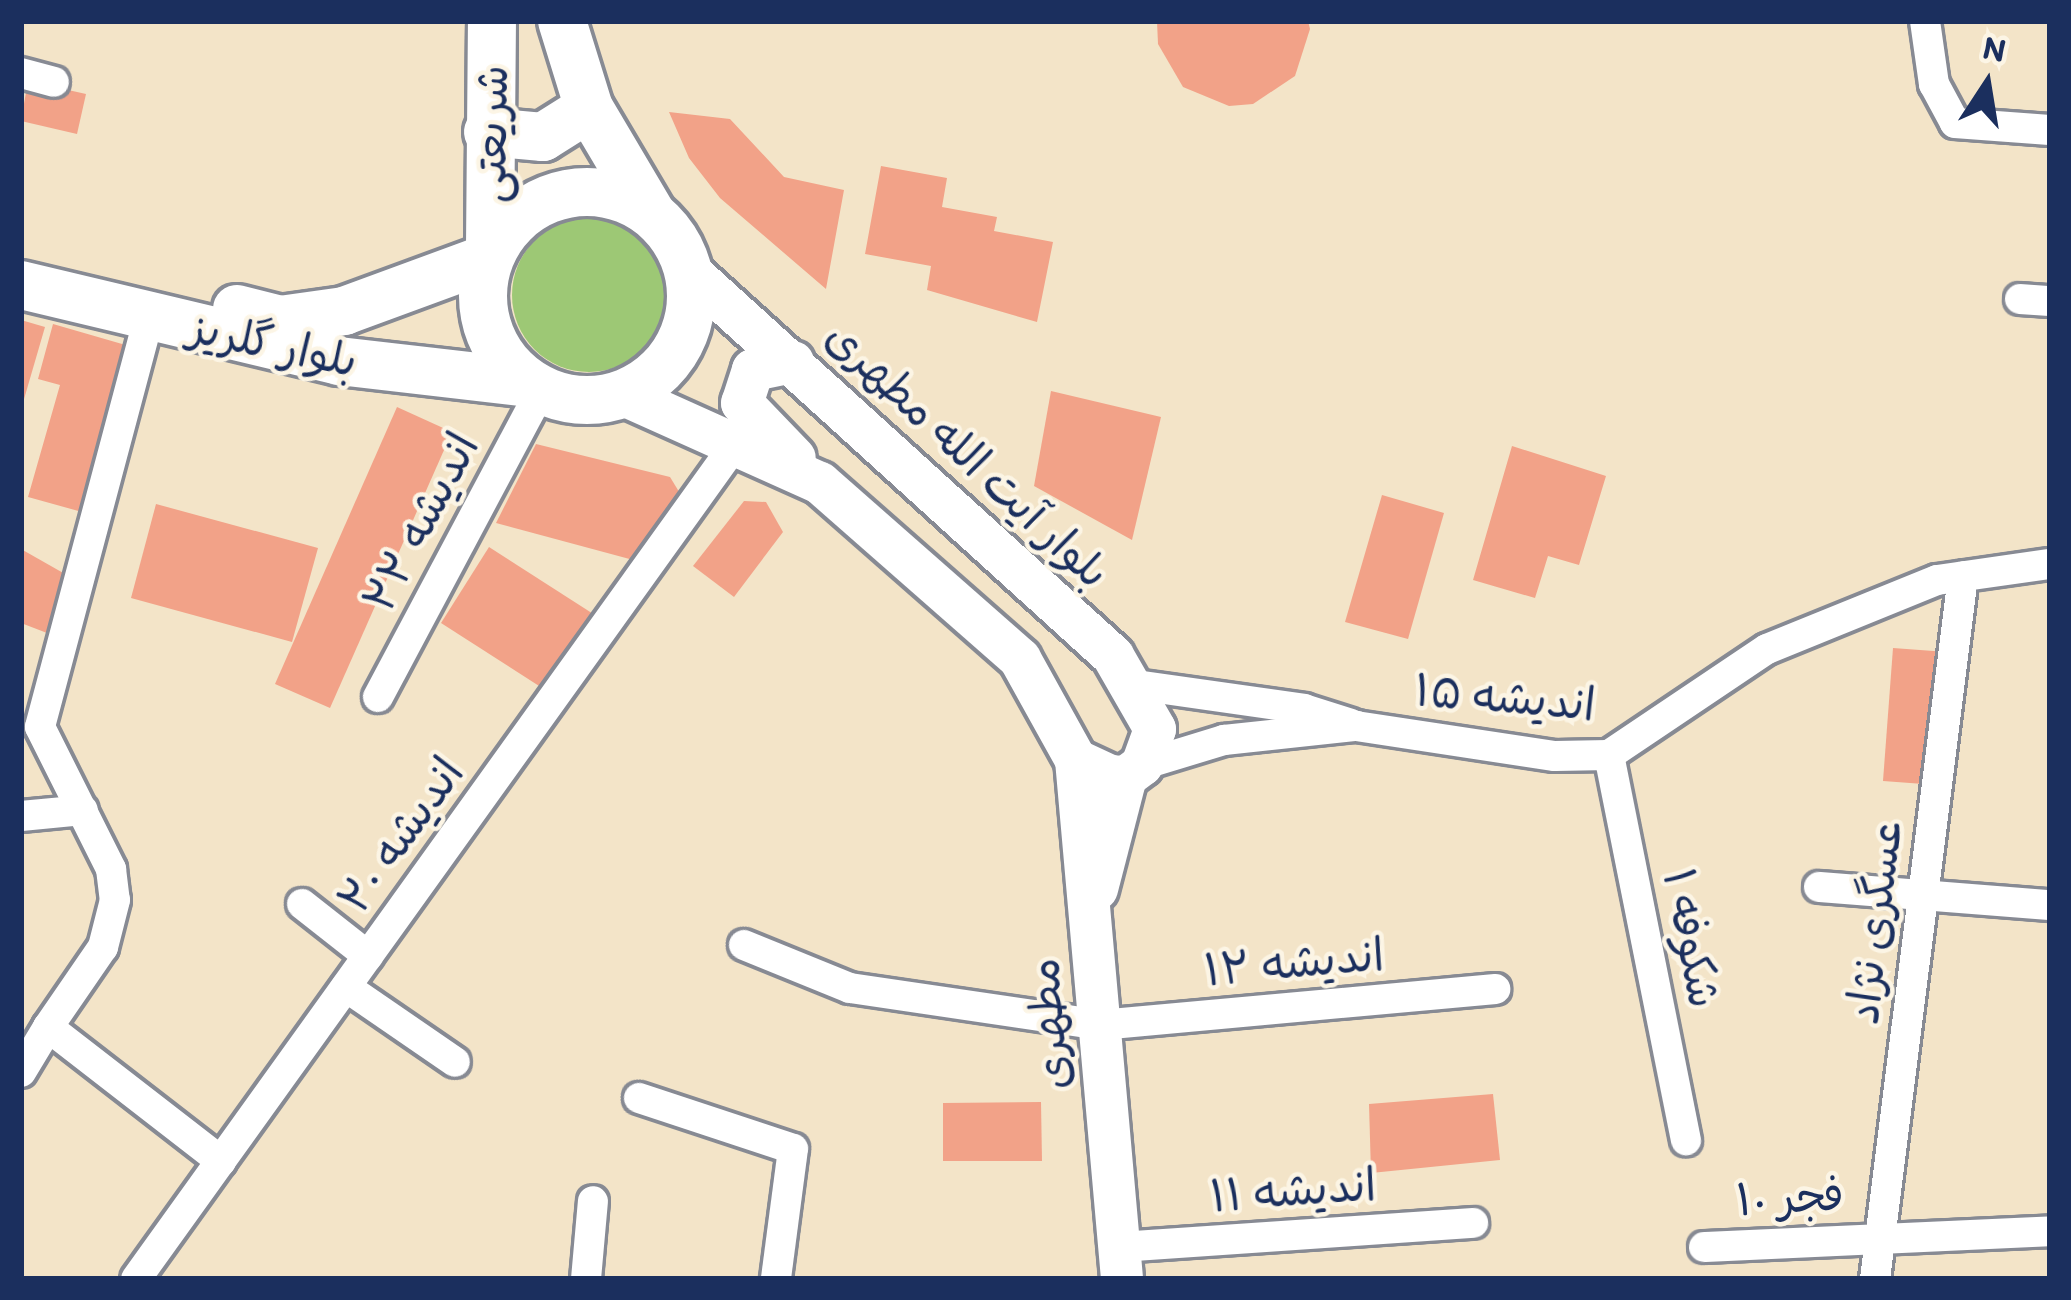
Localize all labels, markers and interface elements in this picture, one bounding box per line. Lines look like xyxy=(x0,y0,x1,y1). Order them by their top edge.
north arrow xyxy=(1927,24,2047,144)
text: N xyxy=(1980,27,2010,70)
street label: شریعتی xyxy=(463,64,519,204)
street label: بلوار گلریز xyxy=(184,300,362,388)
street label: بلوار آیت الله مطهری xyxy=(815,309,1121,599)
street label: اندیشه ۲۲ xyxy=(350,423,490,621)
street label: اندیشه ۱۵ xyxy=(1412,662,1598,732)
street label: اندیشه ۲۰ xyxy=(326,747,474,923)
street label: عسگری نژاد xyxy=(1835,817,1913,1027)
street label: شکوفه ۱ xyxy=(1652,864,1732,1012)
street label: اندیشه ١٣ xyxy=(1202,927,1386,997)
street label: مطهری xyxy=(1015,956,1081,1092)
street label: اندیشه ۱۱ xyxy=(1208,1157,1378,1223)
street label: فجر ۱۰ xyxy=(1735,1167,1845,1227)

